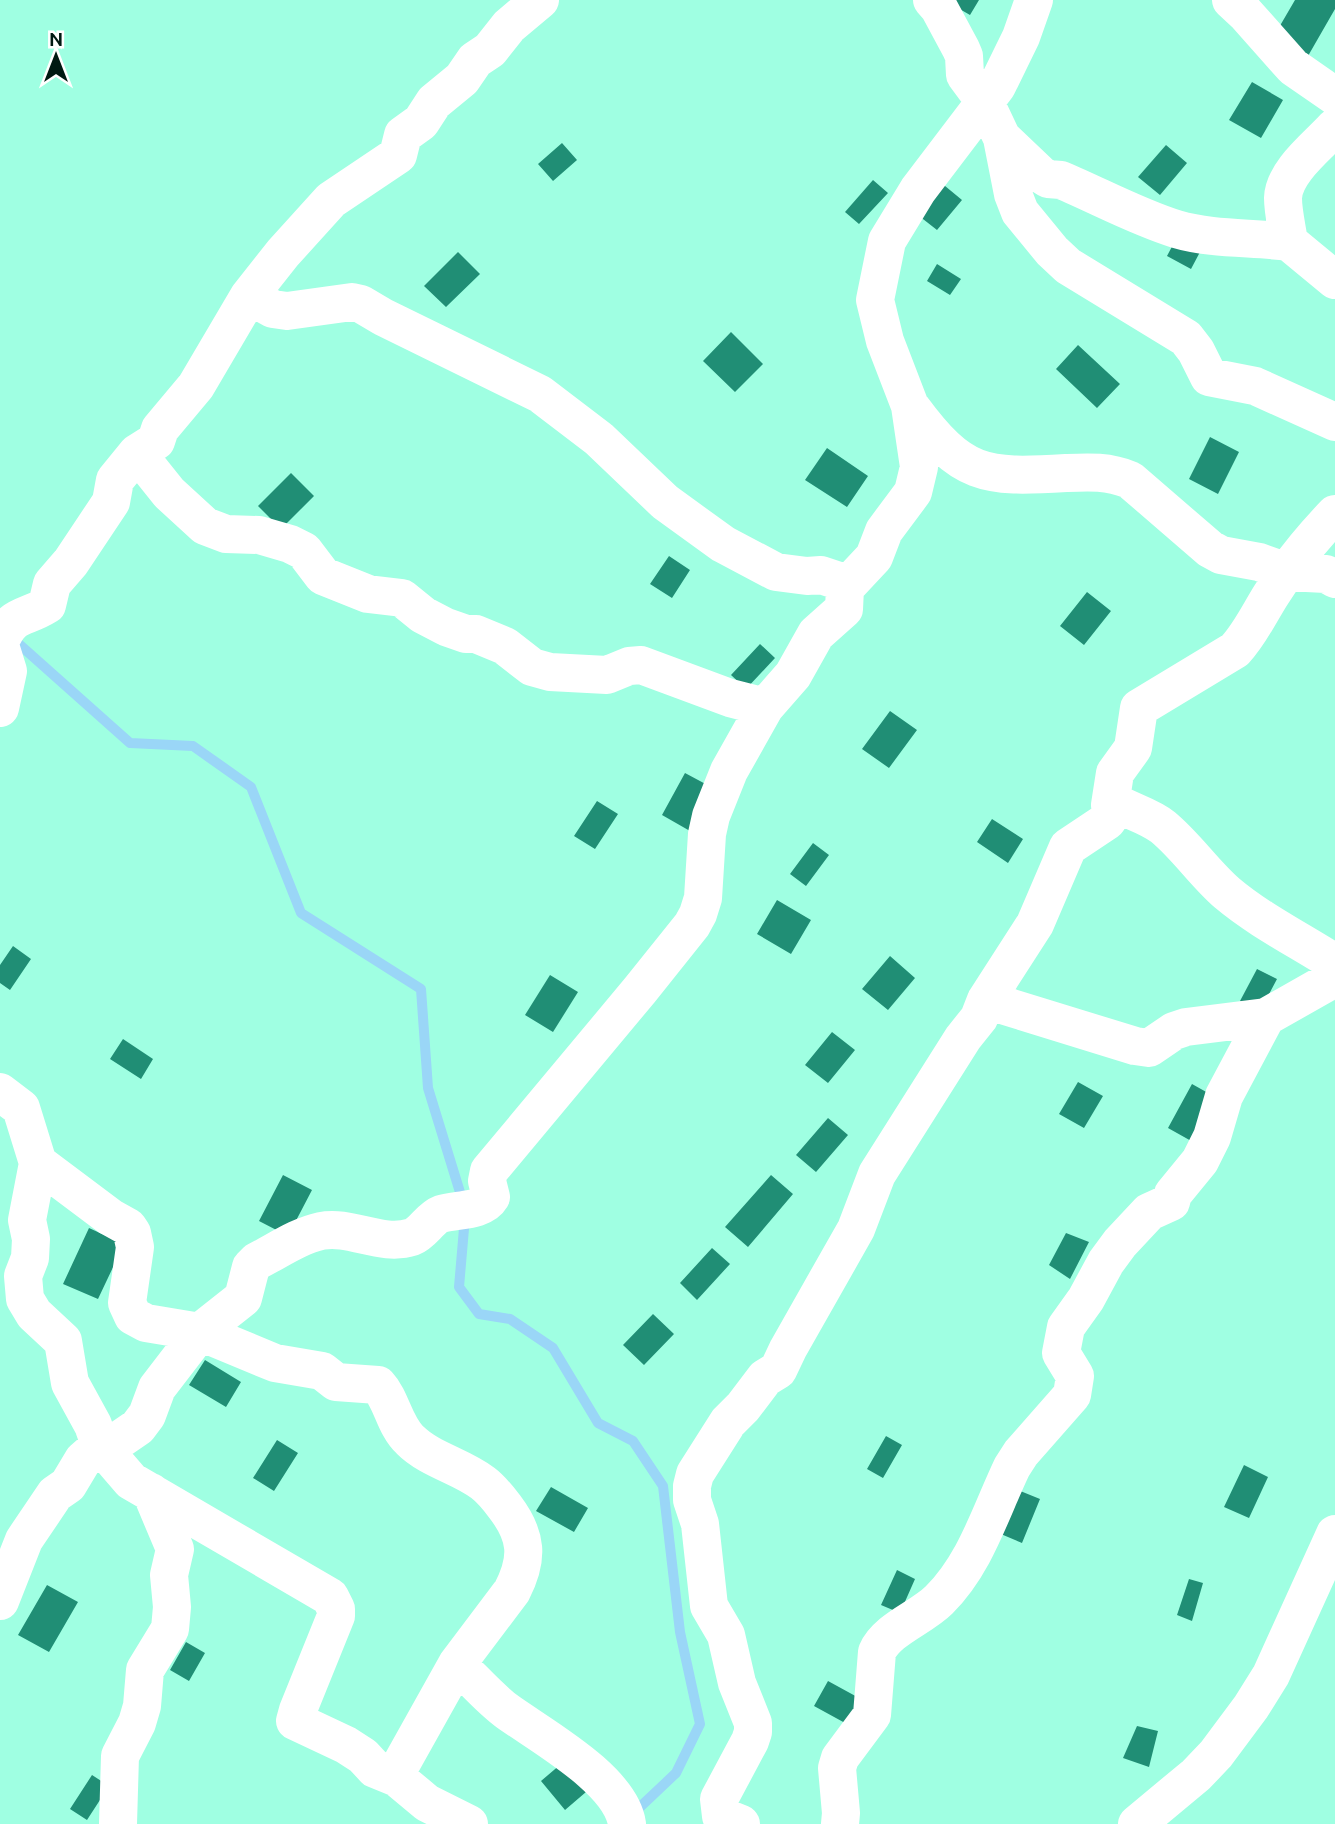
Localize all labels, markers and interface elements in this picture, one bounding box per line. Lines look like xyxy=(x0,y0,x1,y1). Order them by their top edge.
north arrow xyxy=(21,21,91,91)
text: N xyxy=(49,28,63,50)

